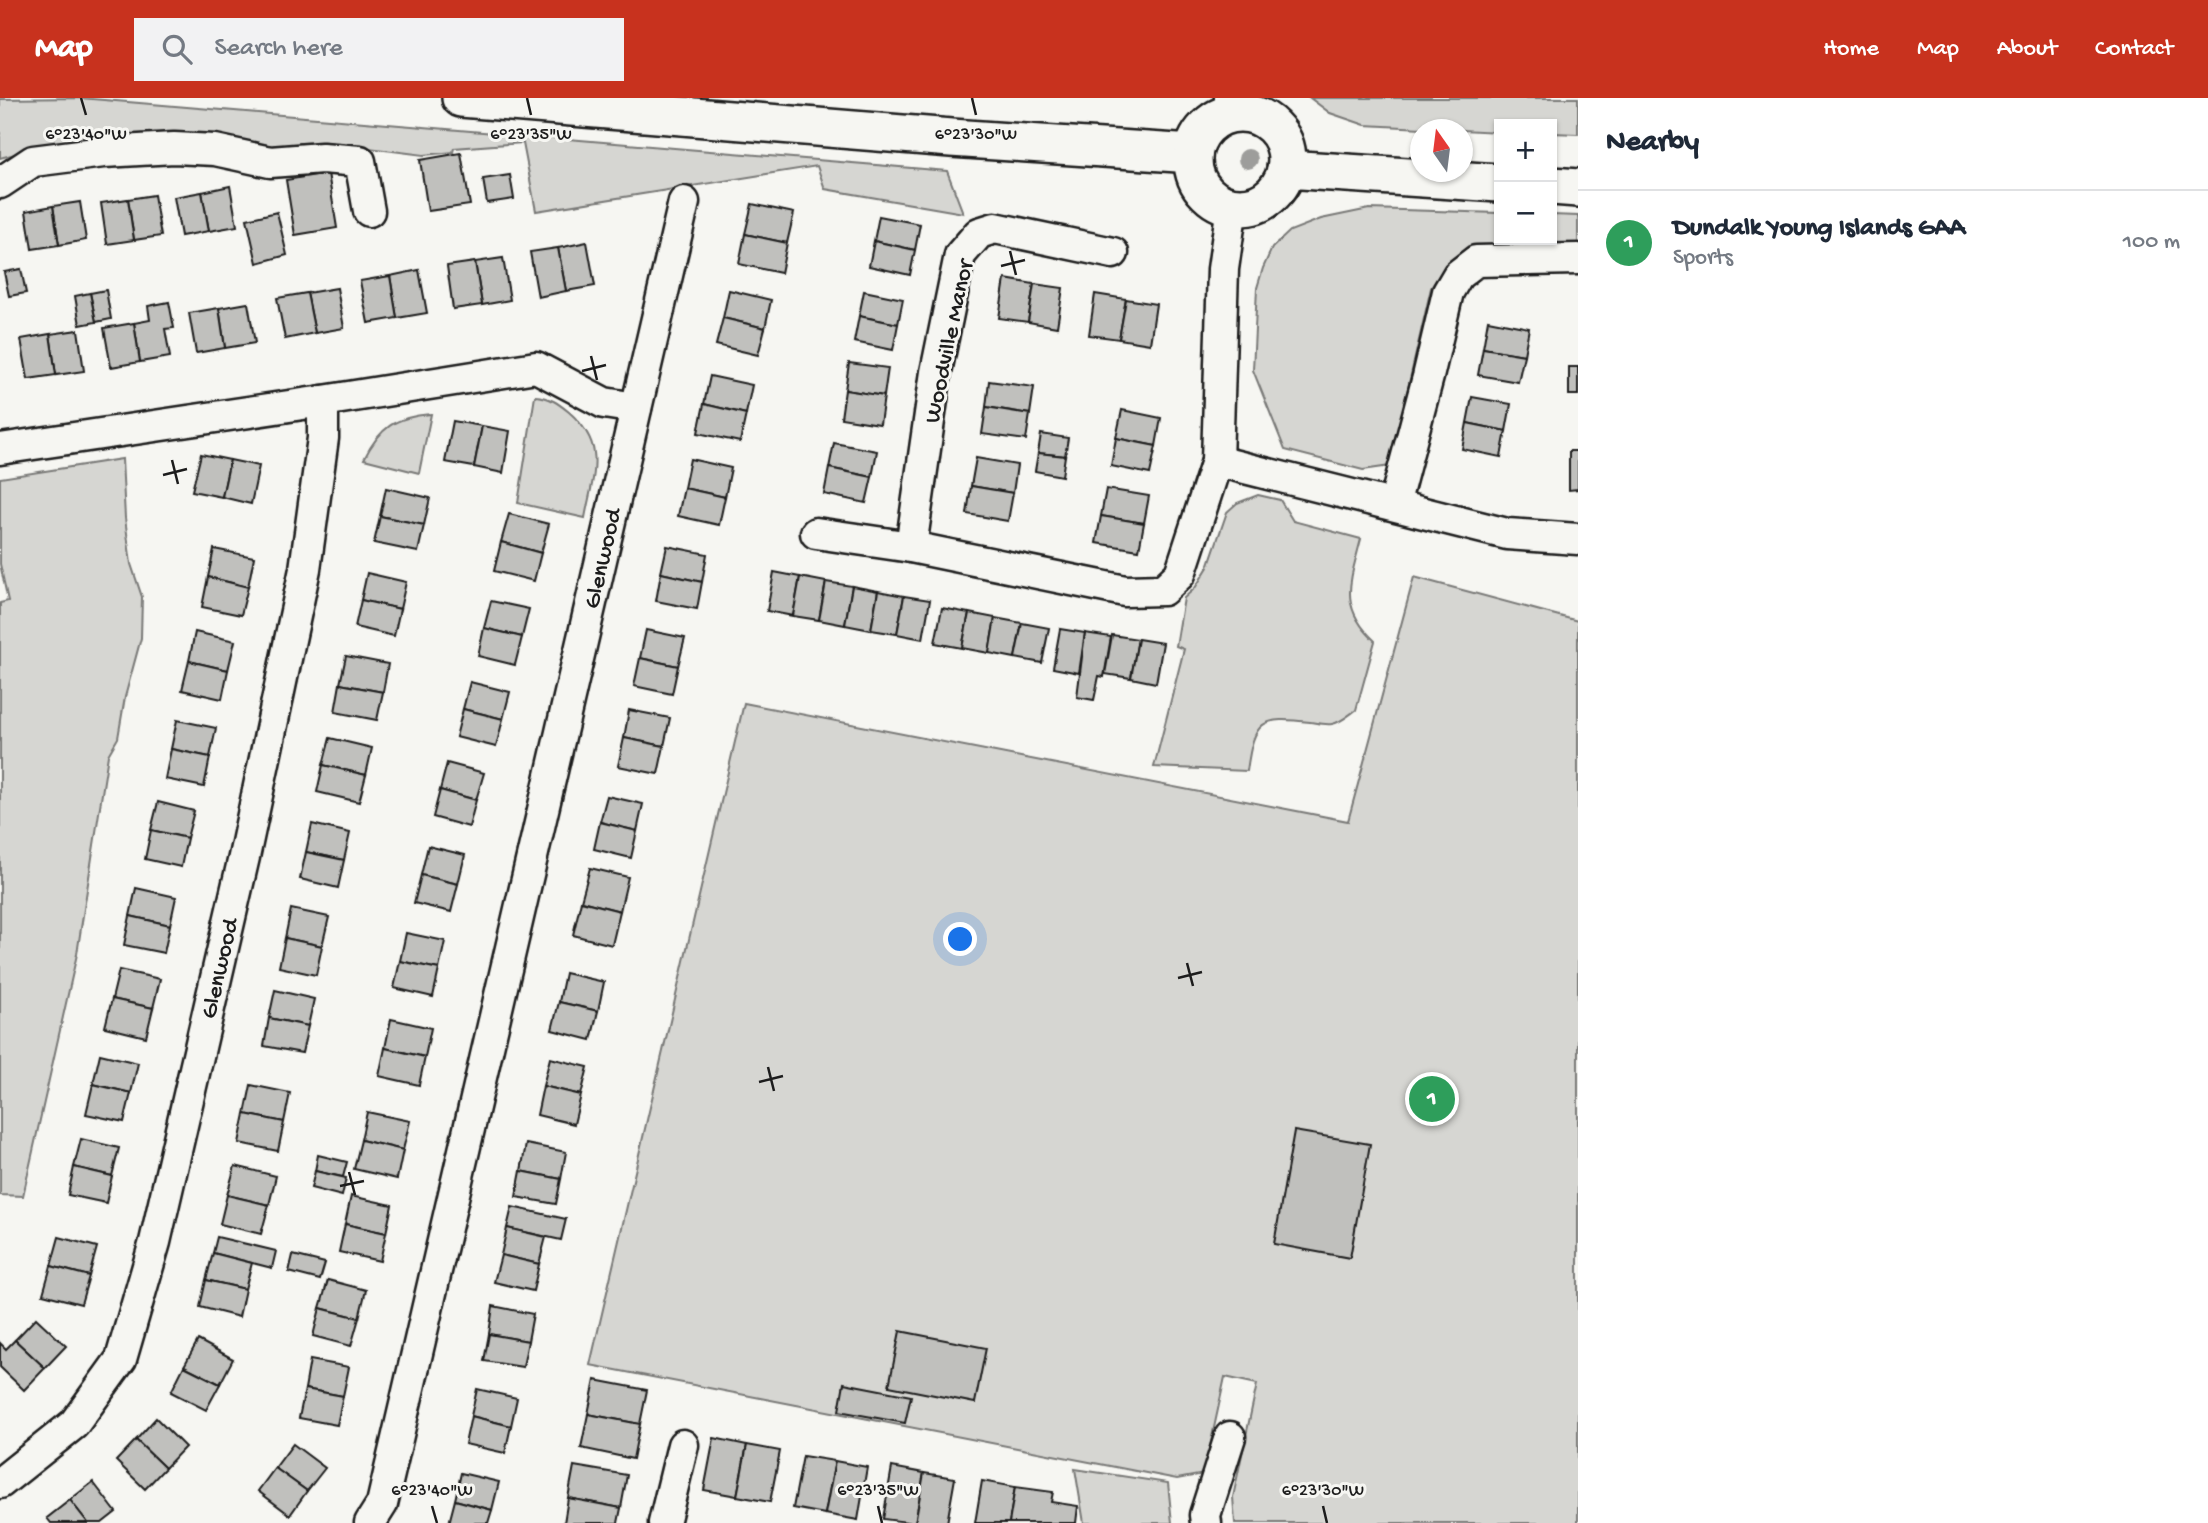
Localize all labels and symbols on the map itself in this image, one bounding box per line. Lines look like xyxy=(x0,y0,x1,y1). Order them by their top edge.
north arrow xyxy=(1410,119,1473,182)
text: 6°23'40"W xyxy=(45,125,127,146)
text: 6°23'35"W xyxy=(490,125,572,146)
text: 6°23'30"W xyxy=(935,125,1017,146)
street label: Woodville Manor xyxy=(919,255,982,426)
street label: Glenwood xyxy=(579,504,630,612)
street label: Glenwood xyxy=(196,914,247,1022)
your location xyxy=(943,922,977,956)
pin: 1 xyxy=(1409,1073,1455,1125)
text: 6°23'40"W xyxy=(391,1481,473,1502)
text: 6°23'35"W xyxy=(837,1481,919,1502)
text: 6°23'30"W xyxy=(1282,1481,1364,1502)

